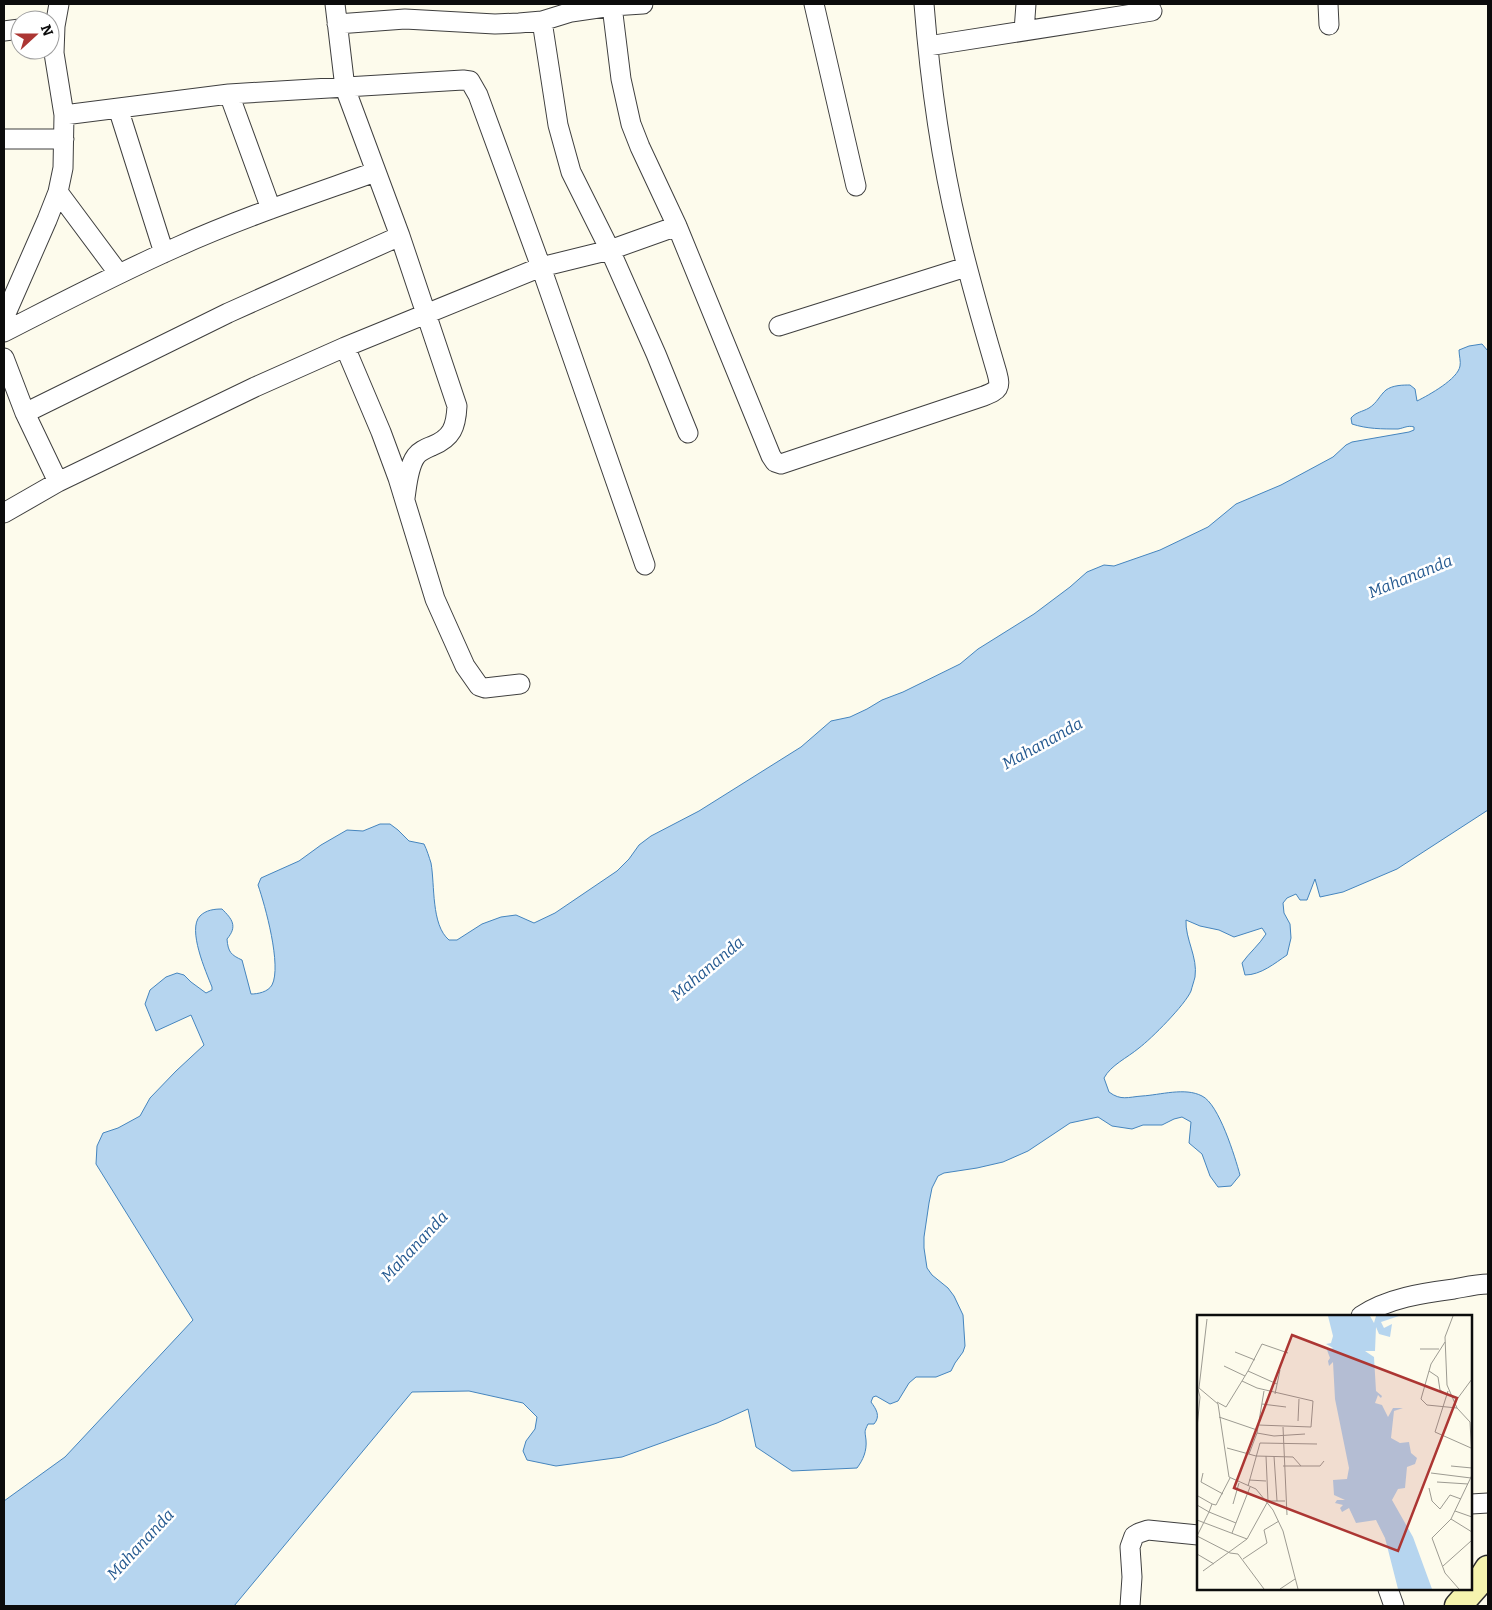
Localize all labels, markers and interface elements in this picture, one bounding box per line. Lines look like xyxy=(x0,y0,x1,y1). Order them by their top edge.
north arrow xyxy=(10,10,60,60)
text: N xyxy=(37,22,57,39)
water label: Mahananda xyxy=(1365,551,1455,602)
water label: Mahananda xyxy=(999,713,1086,773)
water label: Mahananda xyxy=(667,932,748,1004)
water label: Mahananda xyxy=(377,1207,452,1285)
inset map xyxy=(1197,1315,1472,1590)
water label: Mahananda xyxy=(103,1505,178,1583)

